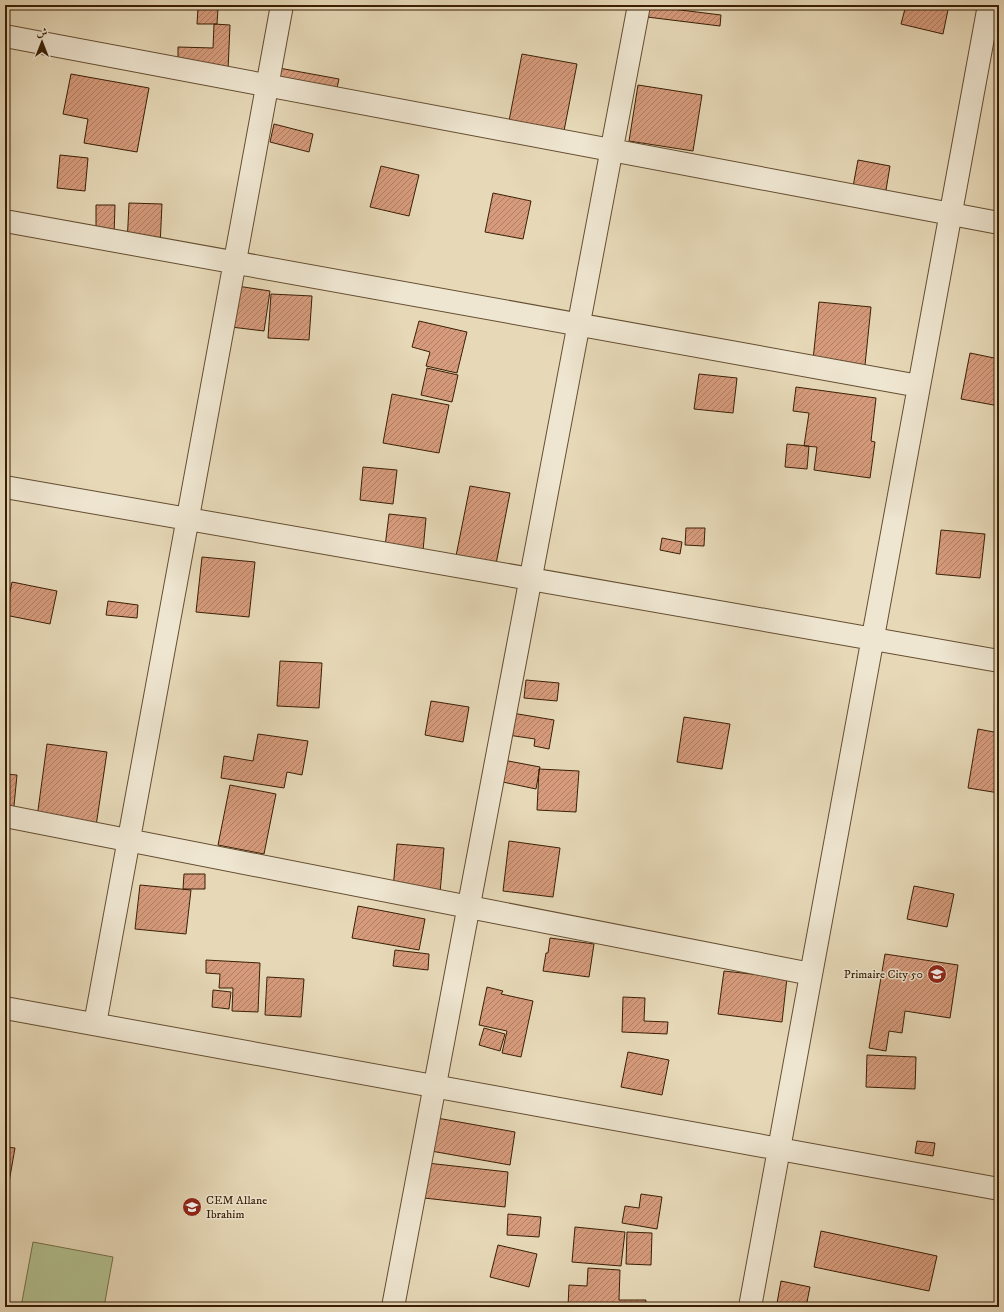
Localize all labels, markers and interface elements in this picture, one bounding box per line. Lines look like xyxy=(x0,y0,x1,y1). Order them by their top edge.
north arrow xyxy=(22,22,62,62)
text: ش xyxy=(37,26,48,40)
school or university icon: Primaire City 50 xyxy=(926,963,948,985)
place label: Primaire City 50 xyxy=(844,967,923,982)
place label: CEM Allane Ibrahim xyxy=(206,1193,267,1222)
school or university icon: CEM Allane Ibrahim xyxy=(181,1196,203,1218)

